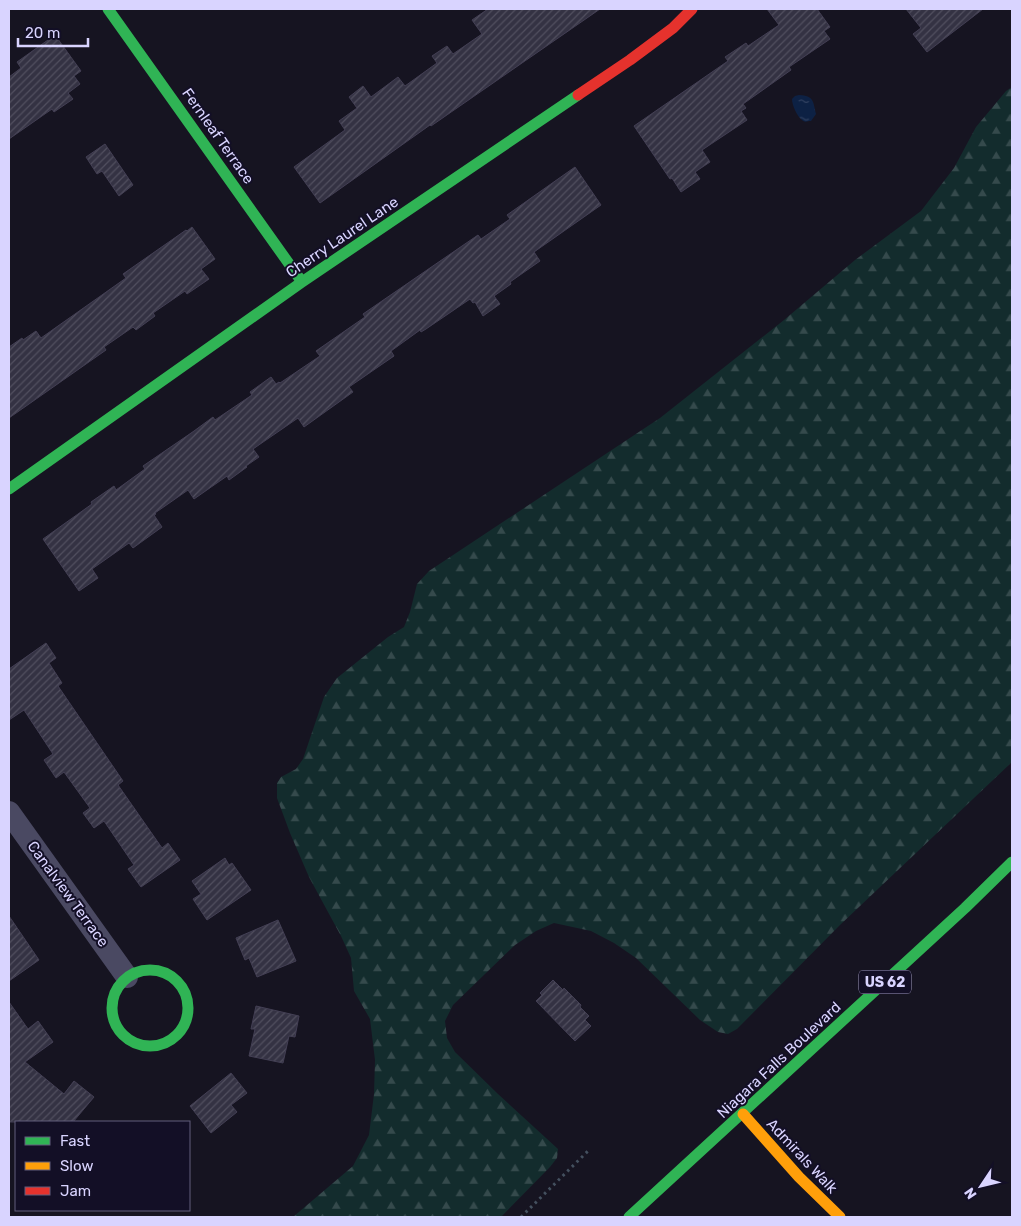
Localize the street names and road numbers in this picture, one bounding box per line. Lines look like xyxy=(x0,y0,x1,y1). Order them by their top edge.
street label: Fernleaf Terrace xyxy=(178,85,258,187)
street label: Cherry Laurel Lane xyxy=(282,193,402,281)
street label: Canalview Terrace xyxy=(24,838,112,950)
road number: US 62 xyxy=(859,970,911,994)
street label: Niagara Falls Boulevard xyxy=(713,998,845,1122)
street label: Admirals Walk xyxy=(763,1115,841,1197)

